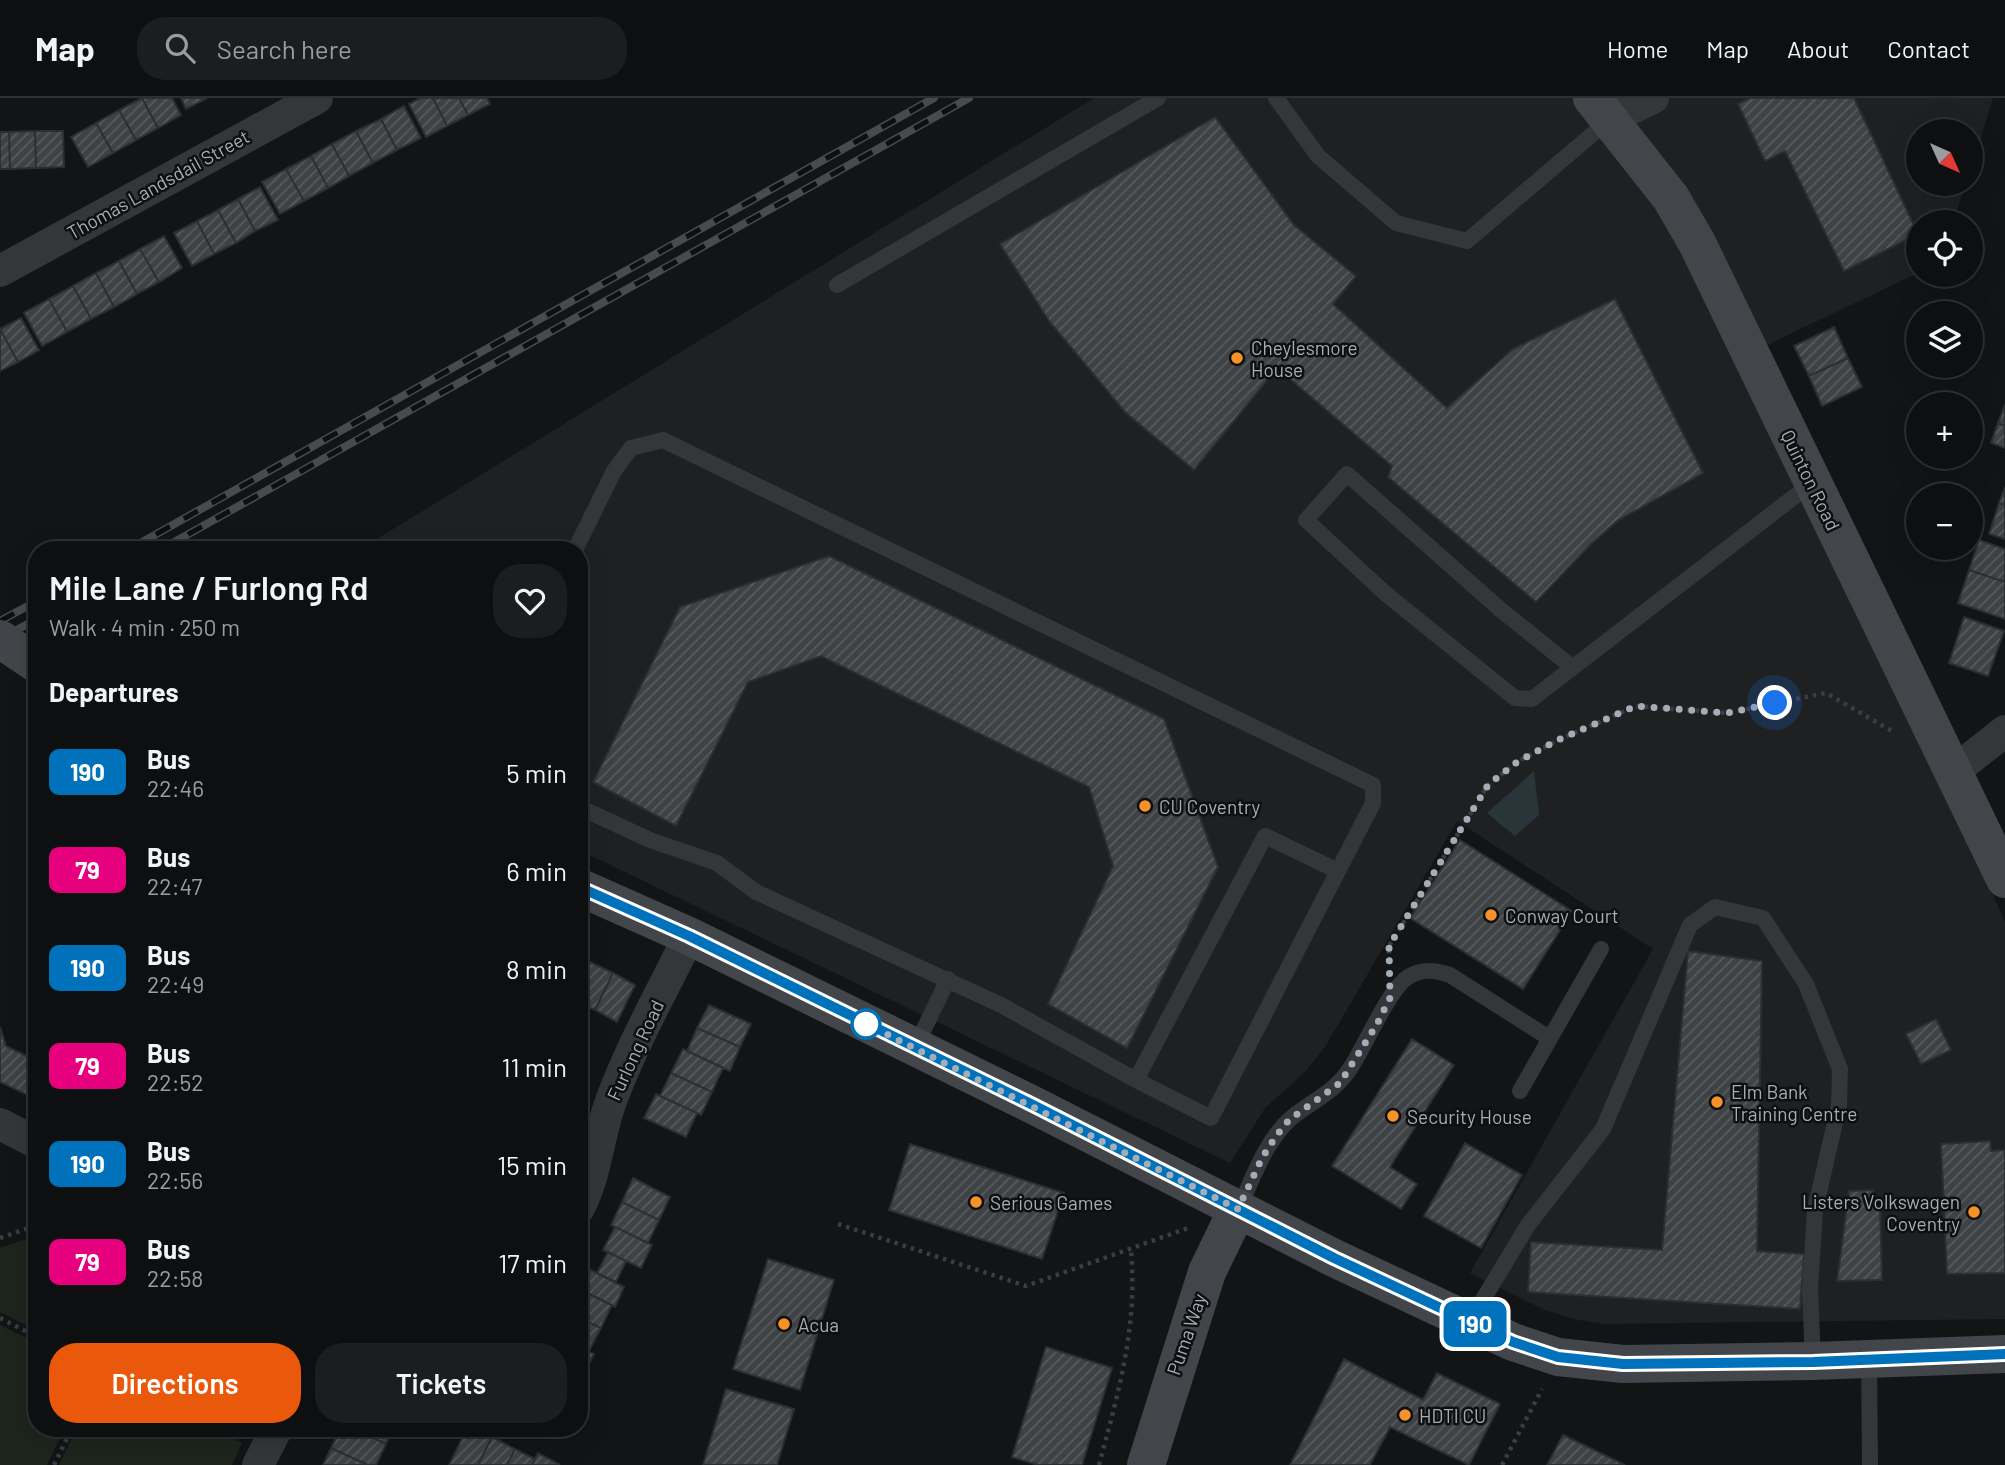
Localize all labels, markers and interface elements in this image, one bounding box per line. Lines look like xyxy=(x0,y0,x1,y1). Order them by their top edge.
search box xyxy=(137,17,627,80)
text: Map xyxy=(35,28,95,68)
icon: search xyxy=(161,29,199,67)
text: Search here xyxy=(217,33,352,64)
text: Home xyxy=(1607,34,1668,63)
text: Map xyxy=(1706,34,1749,63)
text: About xyxy=(1787,34,1849,63)
text: Contact xyxy=(1887,34,1970,63)
north arrow xyxy=(1906,119,1983,196)
map controls xyxy=(1906,119,1983,560)
street label: Thomas Landsdail Street xyxy=(63,124,253,244)
button: locate xyxy=(1906,210,1983,287)
button: layers xyxy=(1906,301,1983,378)
place label: Cheylesmore House xyxy=(1251,336,1358,381)
marker: Cheylesmore House xyxy=(1229,350,1245,366)
button: + xyxy=(1906,392,1983,469)
street label: Quinton Road xyxy=(1777,426,1845,534)
button: − xyxy=(1906,483,1983,560)
button: heart xyxy=(493,564,567,638)
text: Mile Lane / Furlong Rd xyxy=(49,567,368,607)
text: Walk · 4 min · 250 m xyxy=(49,613,240,641)
text: Departures xyxy=(49,676,179,707)
your location xyxy=(1757,685,1792,720)
text: Bus xyxy=(147,743,190,774)
text: 190 xyxy=(70,757,105,786)
text: 5 min xyxy=(506,757,567,788)
text: 22:46 xyxy=(147,774,204,802)
place label: CU Coventry xyxy=(1159,795,1261,818)
marker: CU Coventry xyxy=(1137,798,1153,814)
text: Bus xyxy=(147,841,190,872)
text: 79 xyxy=(75,855,100,884)
text: 6 min xyxy=(506,855,567,886)
text: 22:47 xyxy=(147,872,202,900)
place label: Conway Court xyxy=(1505,904,1619,927)
marker: Conway Court xyxy=(1483,907,1499,923)
text: Bus xyxy=(147,939,190,970)
text: 190 xyxy=(70,953,105,982)
text: 8 min xyxy=(506,953,567,984)
text: 22:49 xyxy=(147,970,204,998)
street label: Furlong Road xyxy=(602,996,668,1104)
unlabelled marker xyxy=(851,1009,881,1039)
text: Bus xyxy=(147,1037,190,1068)
text: 79 xyxy=(75,1051,100,1080)
text: 11 min xyxy=(501,1051,567,1082)
text: 22:52 xyxy=(147,1068,204,1096)
place label: Elm Bank Training Centre xyxy=(1731,1080,1857,1125)
marker: Elm Bank Training Centre xyxy=(1709,1094,1725,1110)
place label: Security House xyxy=(1407,1105,1532,1128)
marker: Security House xyxy=(1385,1108,1401,1124)
text: Bus xyxy=(147,1135,190,1166)
text: 190 xyxy=(70,1149,105,1178)
text: 15 min xyxy=(497,1149,567,1180)
text: 22:56 xyxy=(147,1166,203,1194)
place label: Listers Volkswagen Coventry xyxy=(1802,1190,1960,1235)
place label: Serious Games xyxy=(990,1191,1112,1214)
marker: Serious Games xyxy=(968,1194,984,1210)
marker: Listers Volkswagen Coventry xyxy=(1966,1204,1982,1220)
text: Bus xyxy=(147,1233,190,1264)
text: 79 xyxy=(75,1247,100,1276)
text: 17 min xyxy=(498,1247,567,1278)
text: 22:58 xyxy=(147,1264,203,1292)
street label: Puma Way xyxy=(1161,1290,1211,1378)
line badge: 190 xyxy=(1435,1301,1515,1347)
text: 190 xyxy=(1458,1309,1492,1338)
place label: Acua xyxy=(798,1313,839,1336)
marker: Acua xyxy=(776,1316,792,1332)
button: Directions xyxy=(49,1343,301,1423)
button: Tickets xyxy=(315,1343,567,1423)
place label: HDTI CU xyxy=(1419,1404,1486,1427)
marker: HDTI CU xyxy=(1397,1407,1413,1423)

